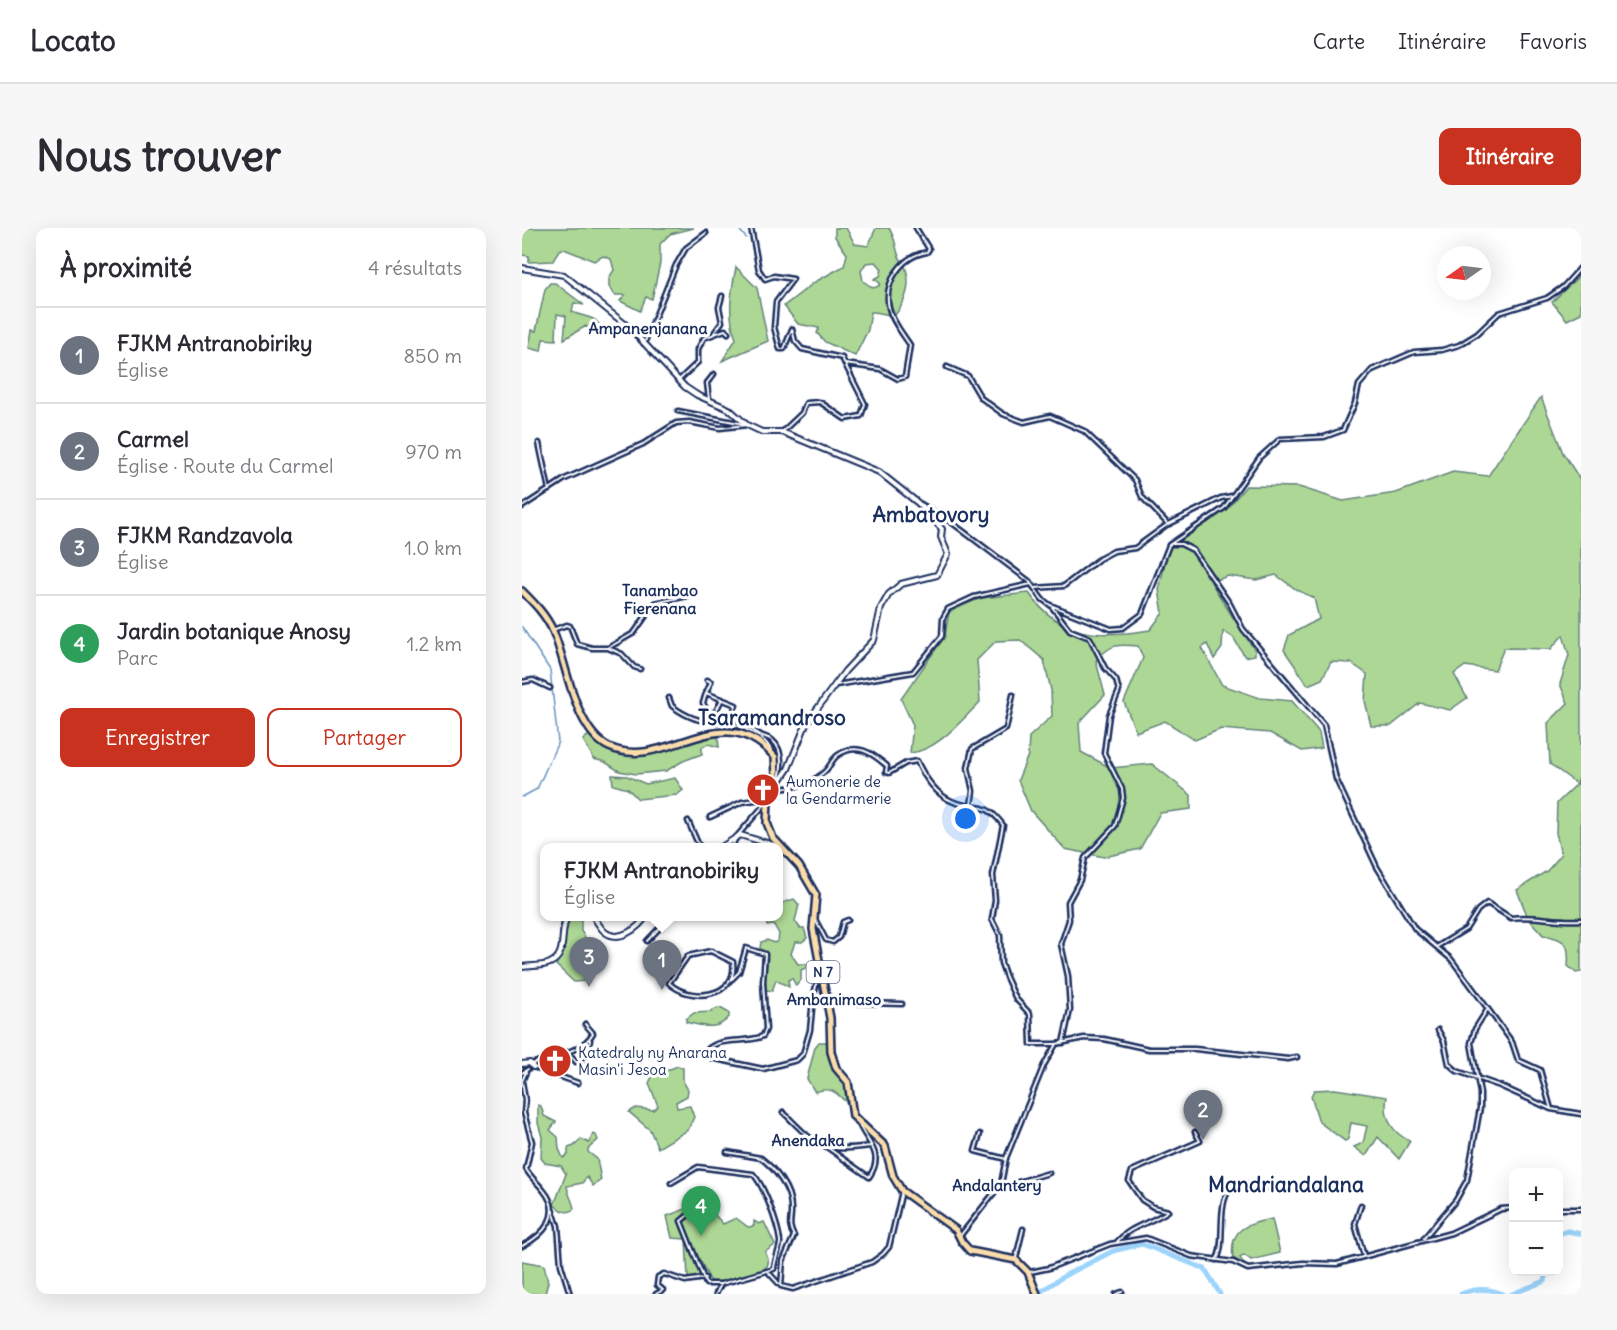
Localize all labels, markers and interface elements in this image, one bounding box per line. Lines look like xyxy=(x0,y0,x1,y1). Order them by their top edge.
text: Locato xyxy=(30,23,116,59)
text: Carte xyxy=(1313,28,1365,55)
text: Itinéraire xyxy=(1398,28,1486,55)
text: Favoris xyxy=(1519,28,1587,55)
button: Itinéraire xyxy=(1439,128,1581,185)
text: Nous trouver xyxy=(36,130,281,182)
north arrow xyxy=(1437,246,1491,300)
text: À proximité xyxy=(60,251,192,284)
text: 4 résultats xyxy=(368,255,462,280)
district label: Ampanenjanana xyxy=(588,318,708,339)
text: FJKM Antranobiriky xyxy=(117,329,312,357)
text: 1 xyxy=(76,343,83,368)
text: 850 m xyxy=(404,343,462,368)
text: Église xyxy=(117,357,168,382)
text: Carmel xyxy=(117,425,189,453)
text: 2 xyxy=(74,439,85,464)
text: 970 m xyxy=(405,439,462,464)
text: Église · Route du Carmel xyxy=(117,453,334,478)
district label: Ambatovory xyxy=(873,501,989,528)
text: FJKM Randzavola xyxy=(117,521,293,549)
text: 3 xyxy=(74,535,85,560)
text: 1.0 km xyxy=(404,535,462,560)
text: Église xyxy=(117,549,168,574)
district label: Tanambao Fierenana xyxy=(622,580,698,618)
text: Jardin botanique Anosy xyxy=(117,617,351,645)
text: 4 xyxy=(74,631,85,656)
text: 1.2 km xyxy=(406,631,462,656)
text: Parc xyxy=(117,645,158,670)
district label: Tsaramandroso xyxy=(698,704,846,731)
button: Enregistrer xyxy=(60,708,255,767)
button: Partager xyxy=(267,708,462,767)
church icon: Aumonerie de la Gendarmerie xyxy=(745,772,781,808)
place label: Aumonerie de la Gendarmerie xyxy=(786,772,891,808)
your location xyxy=(951,804,980,833)
popup xyxy=(540,843,783,921)
text: FJKM Antranobiriky xyxy=(564,856,759,884)
text: Église xyxy=(564,884,615,909)
pin: 3 xyxy=(570,938,608,987)
pin: 1 xyxy=(642,940,682,990)
road number: N 7 xyxy=(806,961,840,983)
district label: Ambanimaso xyxy=(787,989,881,1009)
church icon: Katedraly ny Anarana Masin'i Jesoa xyxy=(537,1043,573,1079)
place label: Katedraly ny Anarana Masin'i Jesoa xyxy=(578,1043,727,1079)
pin: 2 xyxy=(1184,1090,1222,1140)
district label: Anendaka xyxy=(771,1130,845,1150)
map controls xyxy=(1509,1168,1563,1276)
button: + xyxy=(1509,1168,1563,1222)
district label: Mandriandalana xyxy=(1208,1171,1364,1198)
district label: Andalantery xyxy=(952,1175,1042,1196)
pin: 4 xyxy=(682,1186,720,1236)
button: − xyxy=(1509,1222,1563,1276)

